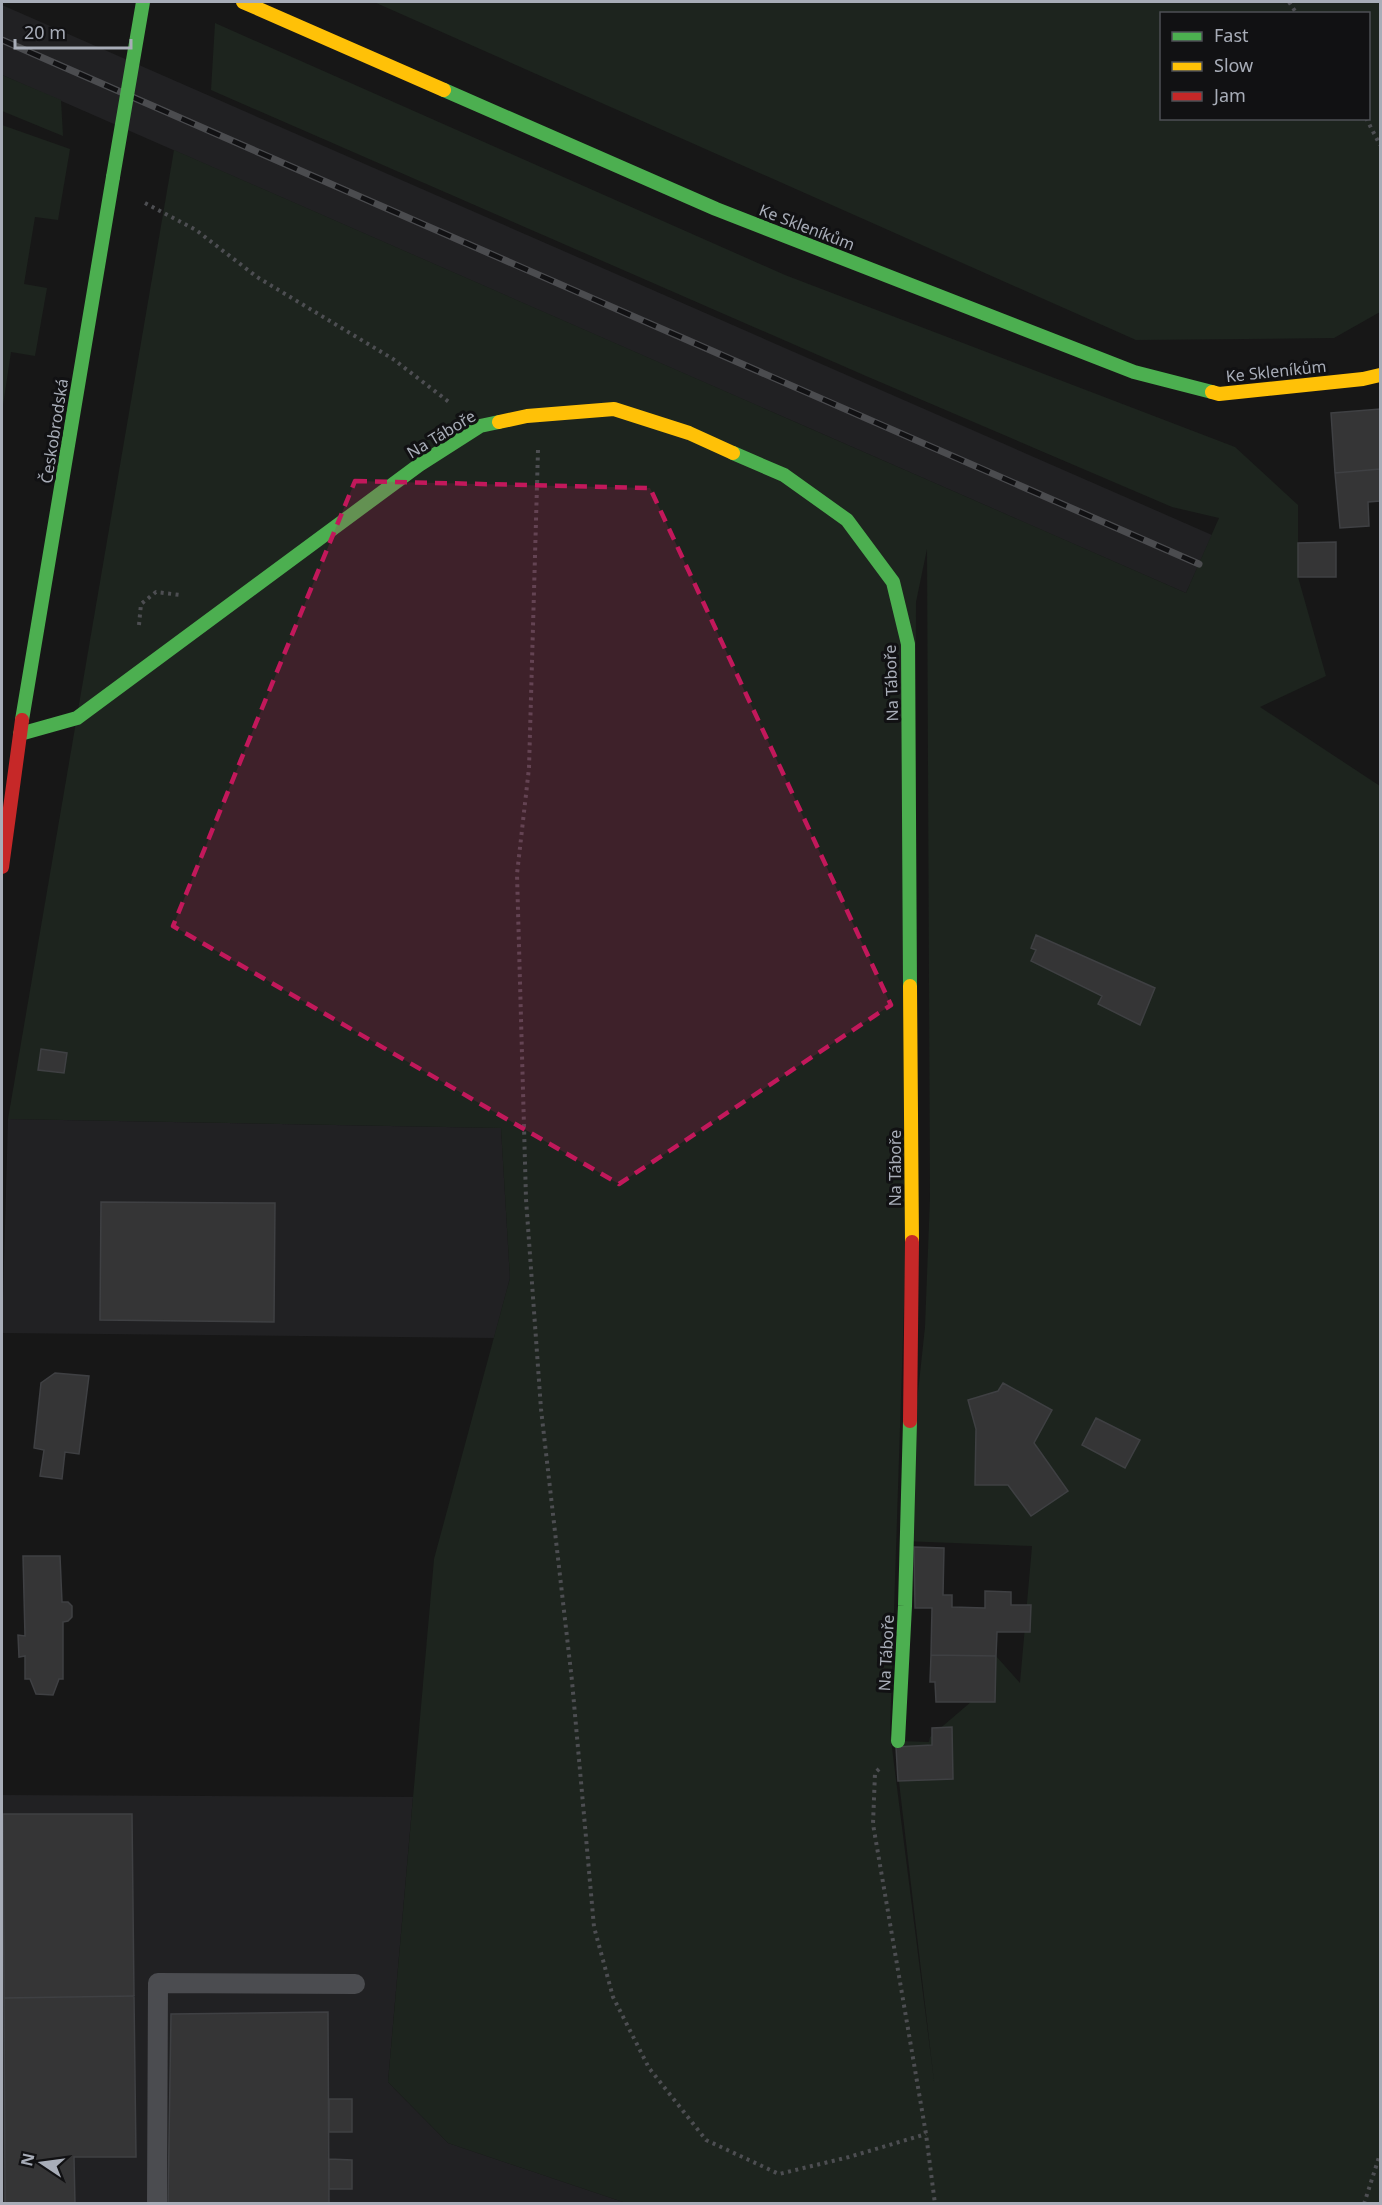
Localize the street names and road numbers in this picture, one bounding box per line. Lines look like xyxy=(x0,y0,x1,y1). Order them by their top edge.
street label: Ke Skleníkům xyxy=(756,199,858,255)
street label: Ke Skleníkům xyxy=(1225,355,1327,387)
street label: Českobrodská xyxy=(35,377,73,485)
street label: Na Táboře xyxy=(402,405,480,463)
street label: Na Táboře xyxy=(879,644,903,722)
street label: Na Táboře xyxy=(884,1130,906,1206)
street label: Na Táboře xyxy=(873,1614,899,1692)

